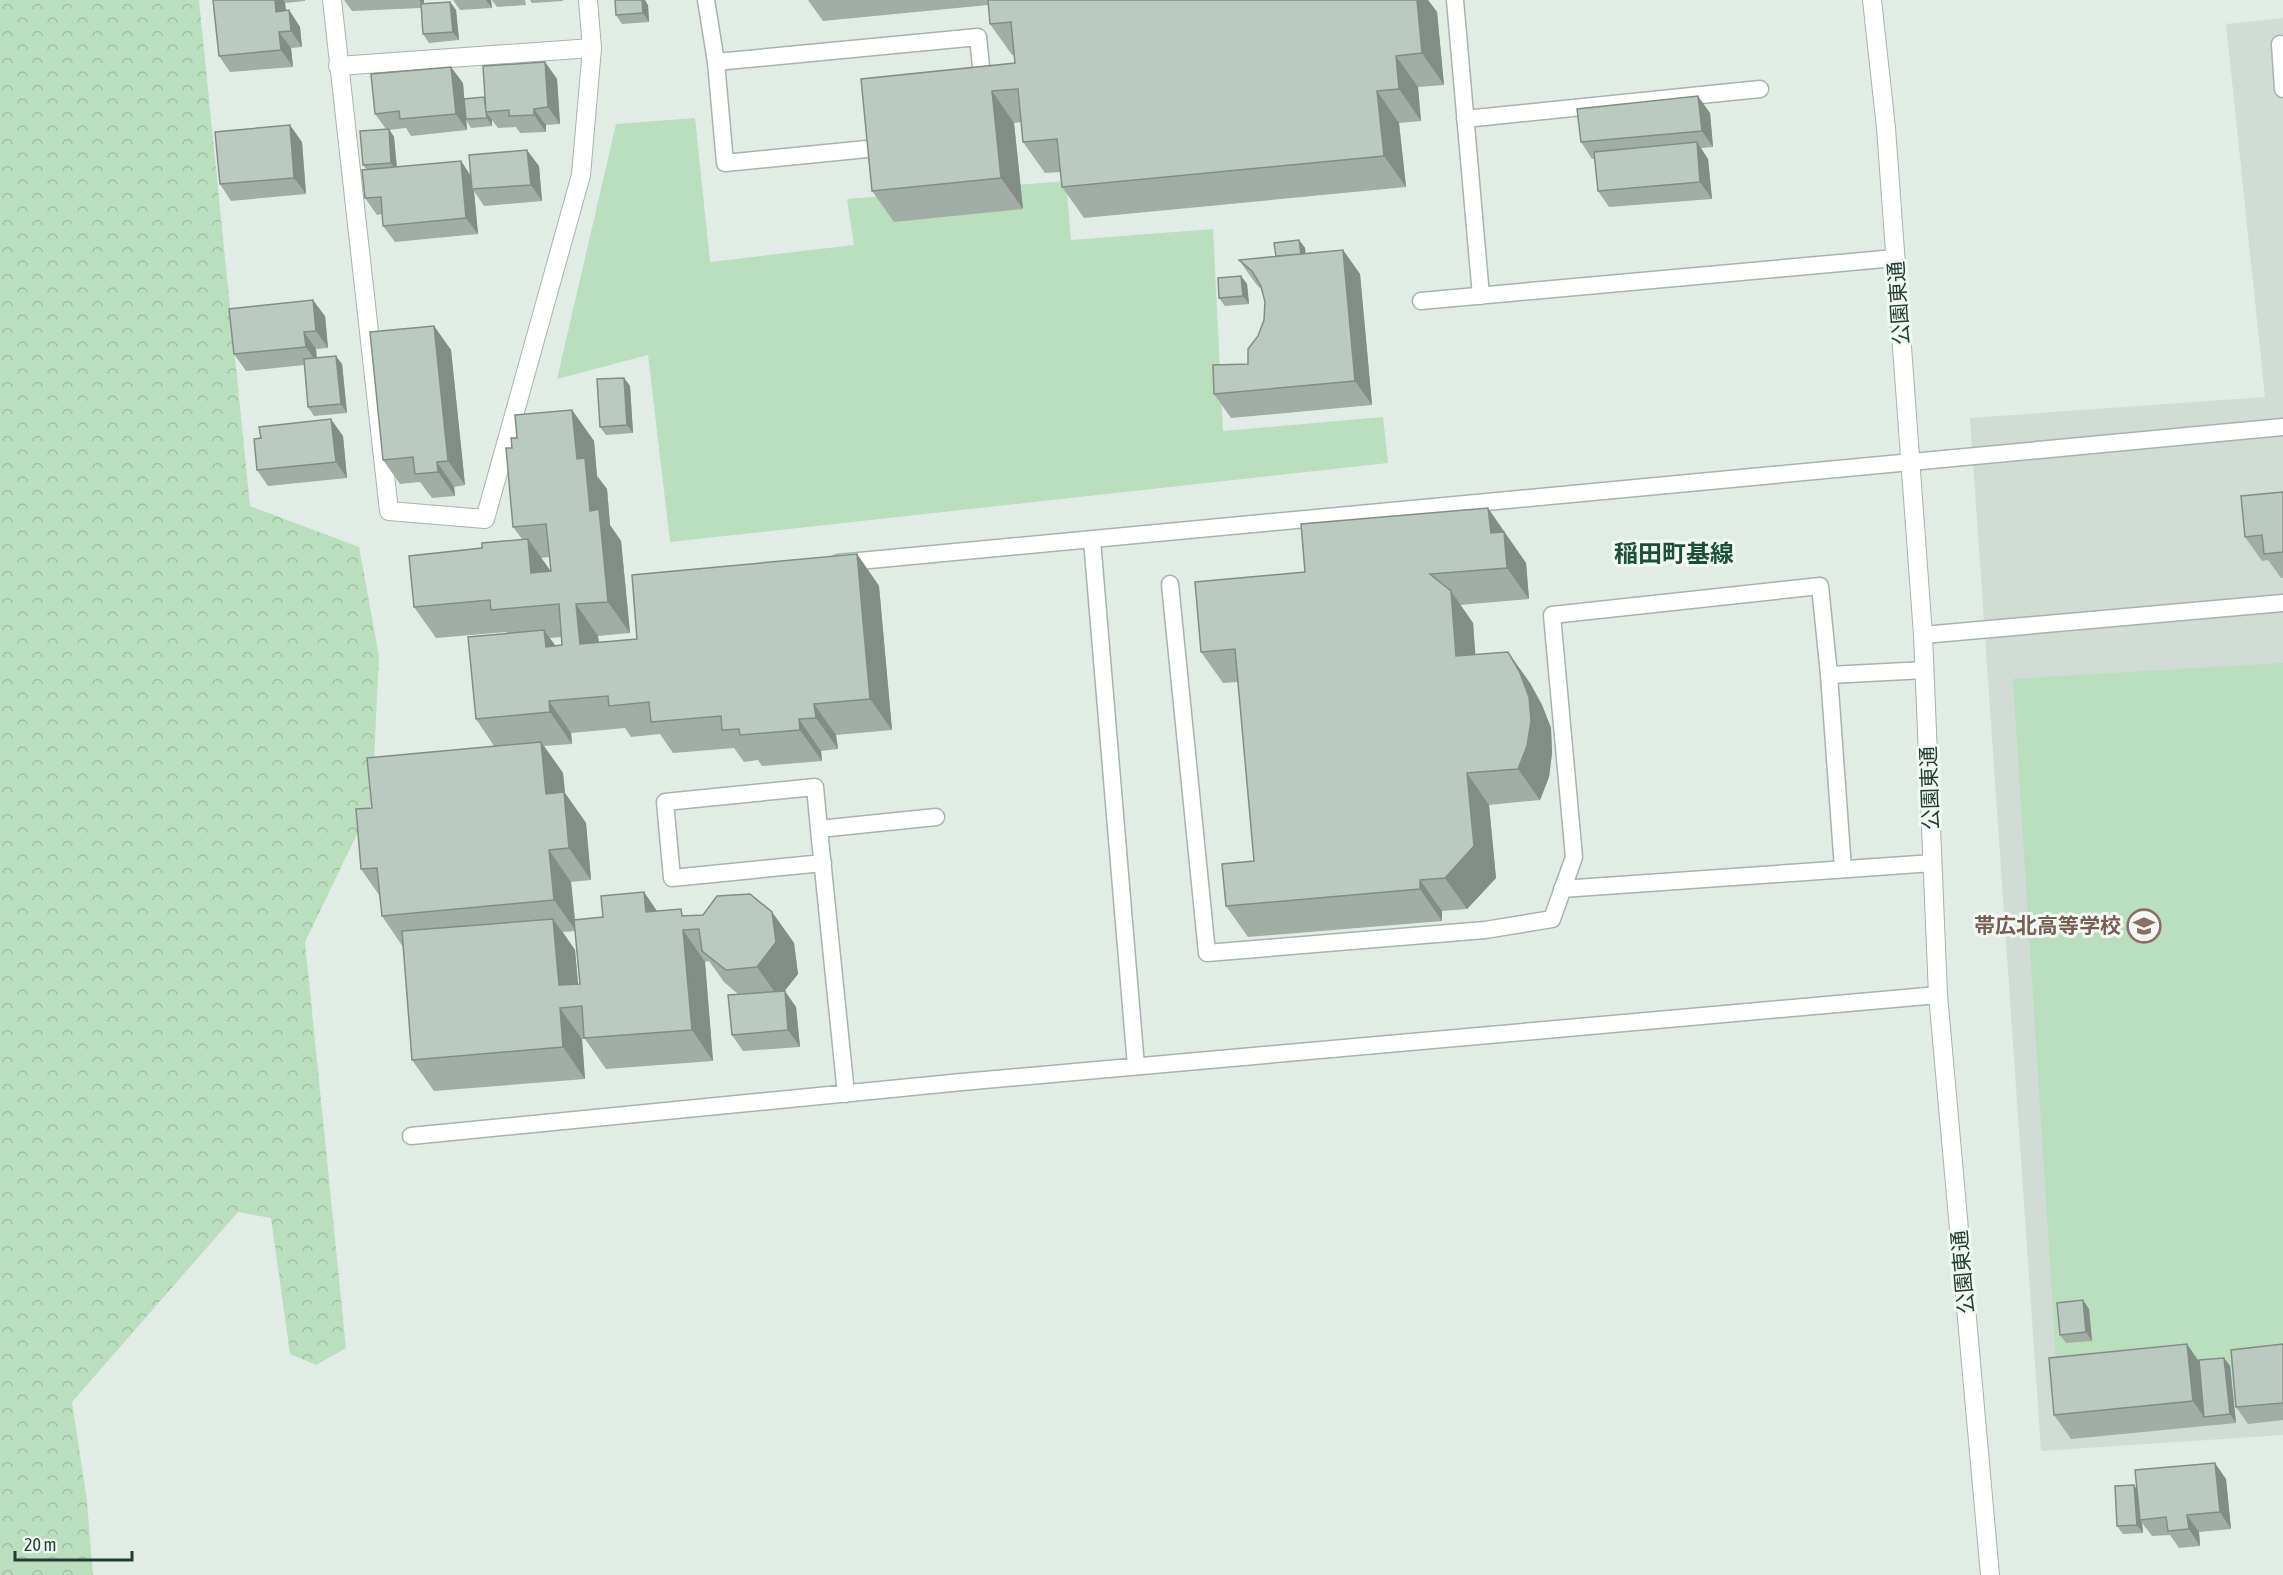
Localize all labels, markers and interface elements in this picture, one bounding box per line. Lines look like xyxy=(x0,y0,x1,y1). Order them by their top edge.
street label: 公園東通 xyxy=(1883,260,1913,346)
district label: 稲田町基線 xyxy=(1614,540,1734,567)
street label: 公園東通 xyxy=(1916,746,1942,830)
school or university icon: 帯広北高等学校 xyxy=(2126,908,2162,944)
place label: 帯広北高等学校 xyxy=(1974,913,2121,937)
street label: 公園東通 xyxy=(1946,1229,1978,1315)
scale bar xyxy=(15,1524,132,1562)
text: 20 m xyxy=(24,1534,56,1555)

